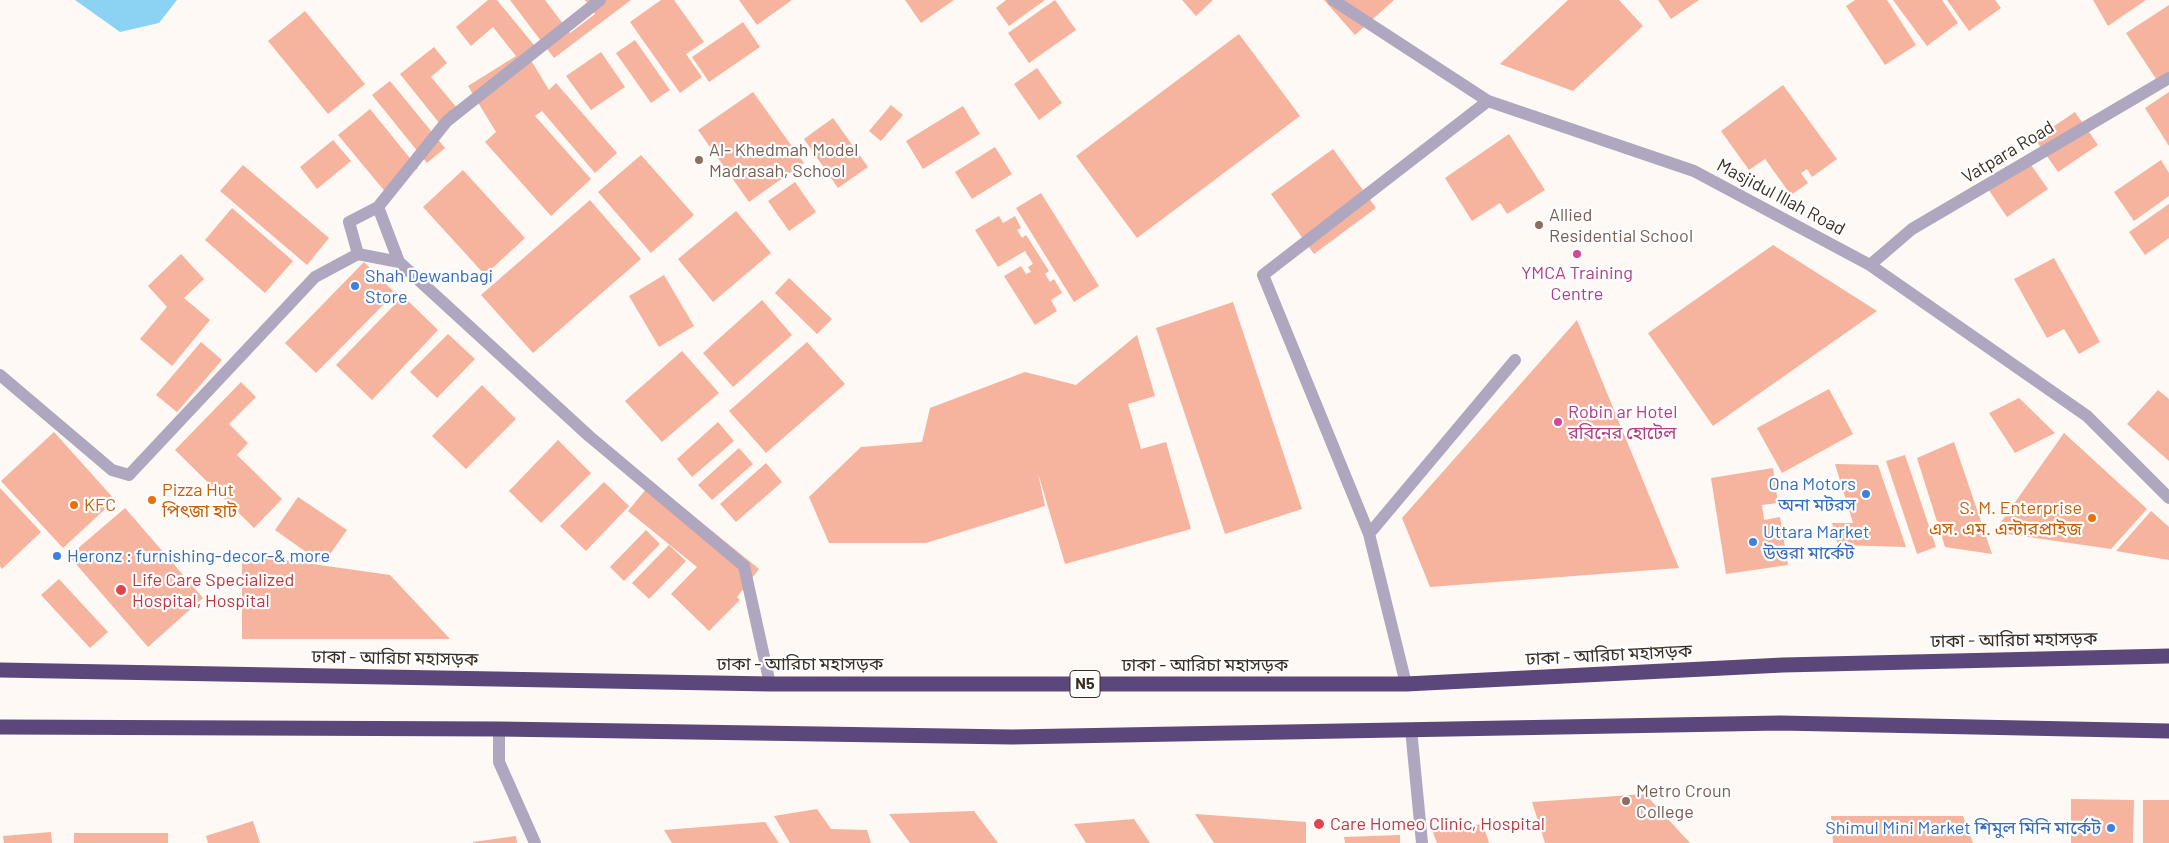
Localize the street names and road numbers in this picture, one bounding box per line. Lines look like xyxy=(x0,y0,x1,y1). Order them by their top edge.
street label: Vatpara Road xyxy=(1958,116,2058,188)
street label: Masjidul Illah Road xyxy=(1713,154,1849,240)
street label: ঢাকা - আরিচা মহাসড়ক xyxy=(1930,628,2098,652)
street label: ঢাকা - আরিচা মহাসড়ক xyxy=(1525,640,1693,670)
street label: ঢাকা - আরিচা মহাসড়ক xyxy=(311,646,479,670)
street label: ঢাকা - আরিচা মহাসড়ক xyxy=(717,653,883,675)
street label: ঢাকা - আরিচা মহাসড়ক xyxy=(1122,654,1288,676)
road number: N5 xyxy=(1070,671,1100,698)

